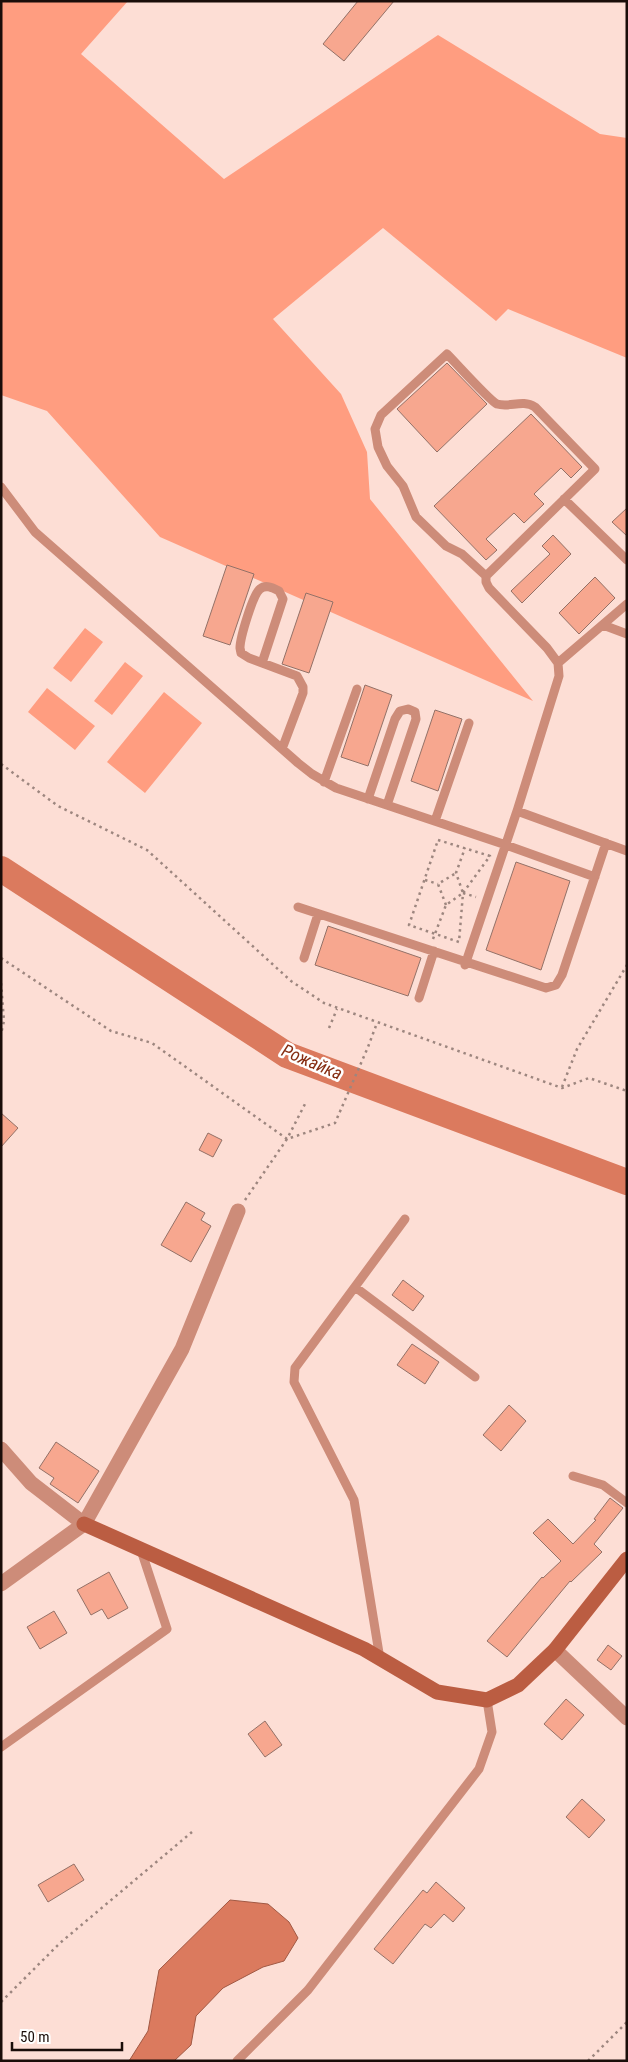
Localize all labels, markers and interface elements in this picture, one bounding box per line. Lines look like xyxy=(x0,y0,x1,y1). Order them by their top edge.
water label: Рожайка xyxy=(279,1039,346,1084)
scale bar xyxy=(12,2020,122,2052)
text: 50 m xyxy=(20,2028,50,2046)

